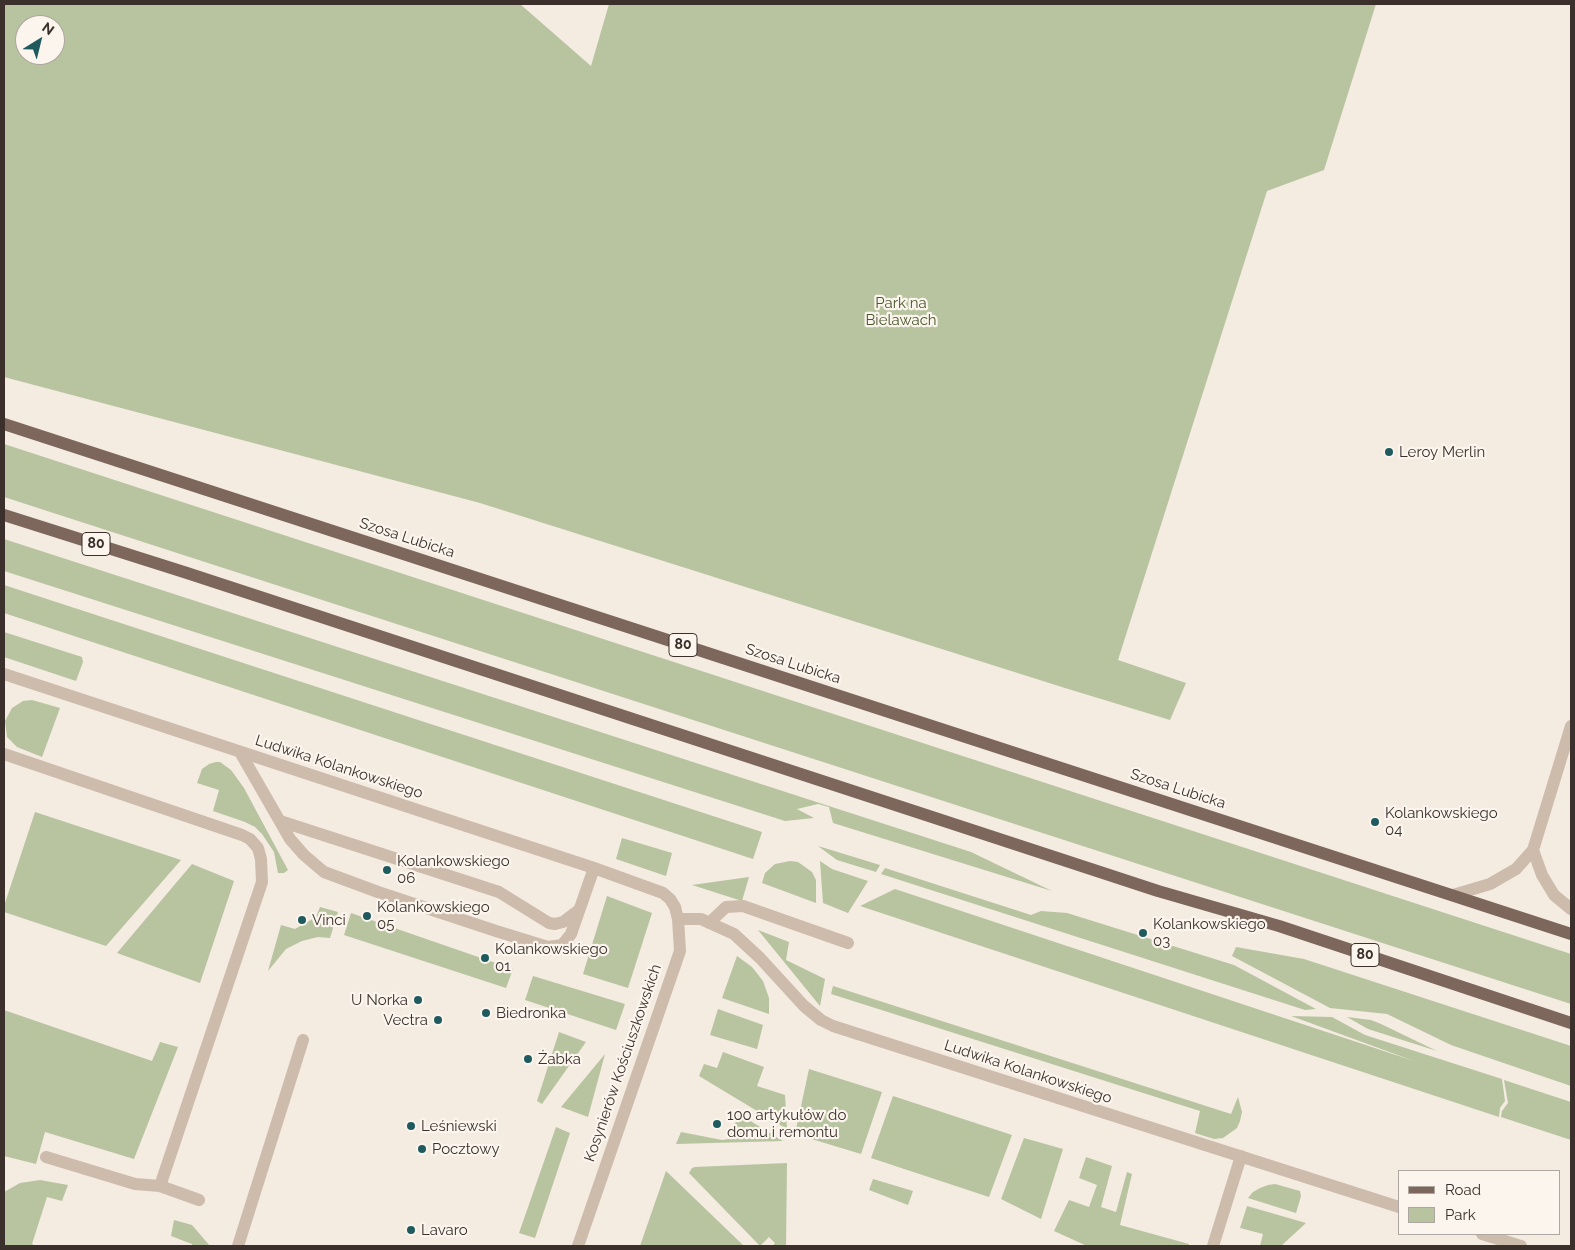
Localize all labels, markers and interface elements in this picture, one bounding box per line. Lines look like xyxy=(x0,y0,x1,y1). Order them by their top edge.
north arrow xyxy=(15,15,65,65)
text: N xyxy=(39,19,57,38)
park label: Park na Bielawach xyxy=(865,294,937,329)
place label: Leroy Merlin xyxy=(1399,443,1485,461)
marker: Leroy Merlin xyxy=(1383,446,1395,458)
street label: Szosa Lubicka xyxy=(357,514,457,562)
road number: 80 xyxy=(82,532,110,556)
road number: 80 xyxy=(669,634,697,656)
street label: Szosa Lubicka xyxy=(743,640,843,688)
street label: Ludwika Kolankowskiego xyxy=(253,731,425,803)
street label: Szosa Lubicka xyxy=(1128,765,1228,813)
place label: Kolankowskiego 04 xyxy=(1385,804,1498,839)
marker: Kolankowskiego 04 xyxy=(1369,816,1381,828)
place label: Kolankowskiego 06 xyxy=(397,852,510,887)
marker: Kolankowskiego 06 xyxy=(381,864,393,876)
place label: Kolankowskiego 05 xyxy=(377,898,490,933)
marker: Kolankowskiego 05 xyxy=(361,910,373,922)
place label: Vinci xyxy=(312,911,346,929)
marker: Vinci xyxy=(296,914,308,926)
place label: Kolankowskiego 03 xyxy=(1153,915,1266,950)
marker: Kolankowskiego 03 xyxy=(1137,927,1149,939)
place label: Kolankowskiego 01 xyxy=(495,940,608,975)
road number: 80 xyxy=(1351,944,1379,966)
marker: Kolankowskiego 01 xyxy=(479,952,491,964)
street label: Kosynierów Kościuszkowskich xyxy=(581,962,665,1164)
place label: U Norka xyxy=(351,991,408,1009)
marker: U Norka xyxy=(412,994,424,1006)
place label: Biedronka xyxy=(496,1004,566,1022)
marker: Biedronka xyxy=(480,1007,492,1019)
place label: Vectra xyxy=(383,1011,428,1029)
marker: Vectra xyxy=(432,1014,444,1026)
street label: Ludwika Kolankowskiego xyxy=(942,1036,1114,1108)
place label: Żabka xyxy=(538,1050,581,1068)
marker: Żabka xyxy=(522,1053,534,1065)
place label: 100 artykułów do domu i remontu xyxy=(727,1106,846,1141)
place label: Leśniewski xyxy=(421,1117,497,1135)
marker: 100 artykułów do domu i remontu xyxy=(711,1118,723,1130)
marker: Leśniewski xyxy=(405,1120,417,1132)
place label: Pocztowy xyxy=(432,1140,500,1158)
marker: Pocztowy xyxy=(416,1143,428,1155)
legend xyxy=(1398,1170,1560,1235)
text: Road xyxy=(1445,1181,1481,1199)
text: Park xyxy=(1445,1206,1476,1224)
place label: Lavaro xyxy=(421,1221,468,1239)
marker: Lavaro xyxy=(405,1224,417,1236)

